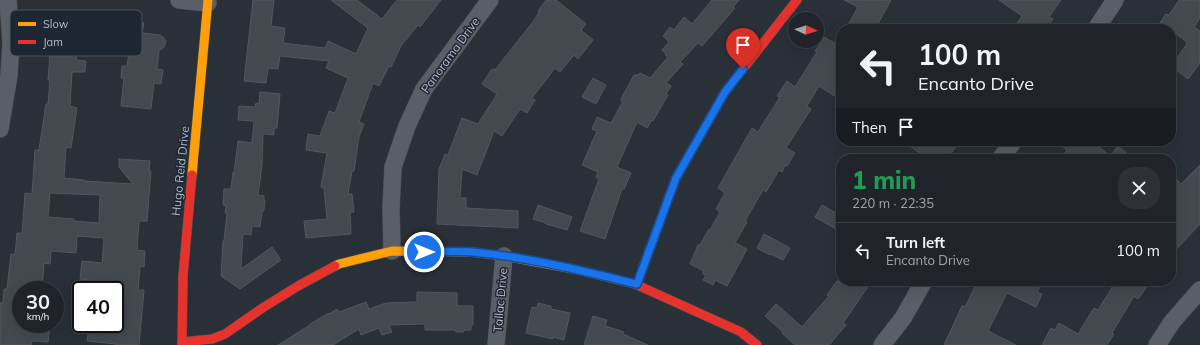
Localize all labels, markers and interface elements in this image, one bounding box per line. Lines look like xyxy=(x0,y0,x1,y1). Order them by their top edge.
legend xyxy=(10,10,142,56)
north arrow xyxy=(788,12,824,48)
map controls xyxy=(788,12,824,48)
street label: Panorama Drive xyxy=(417,14,483,96)
text: Slow xyxy=(43,17,69,31)
pin xyxy=(726,28,760,69)
icon: arrive xyxy=(732,34,754,56)
text: Jam xyxy=(43,35,63,49)
text: 100 m xyxy=(918,37,1001,72)
icon: left xyxy=(852,40,904,92)
text: Encanto Drive xyxy=(918,72,1034,95)
icon: arrive xyxy=(895,116,917,138)
text: Then xyxy=(852,118,887,137)
street label: Hugo Reid Drive xyxy=(168,125,192,217)
text: 1 min xyxy=(852,165,916,195)
button: close xyxy=(1118,167,1160,209)
text: 220 m · 22:35 xyxy=(852,195,934,211)
position arrow xyxy=(403,231,445,273)
text: Turn left xyxy=(886,233,945,252)
icon: left xyxy=(852,240,874,262)
text: 100 m xyxy=(1116,241,1160,260)
text: Encanto Drive xyxy=(886,252,970,268)
street label: Tallac Drive xyxy=(490,267,510,333)
speed limit sign: 40 xyxy=(72,281,124,333)
text: 30 xyxy=(26,289,50,314)
text: km/h xyxy=(27,310,49,323)

